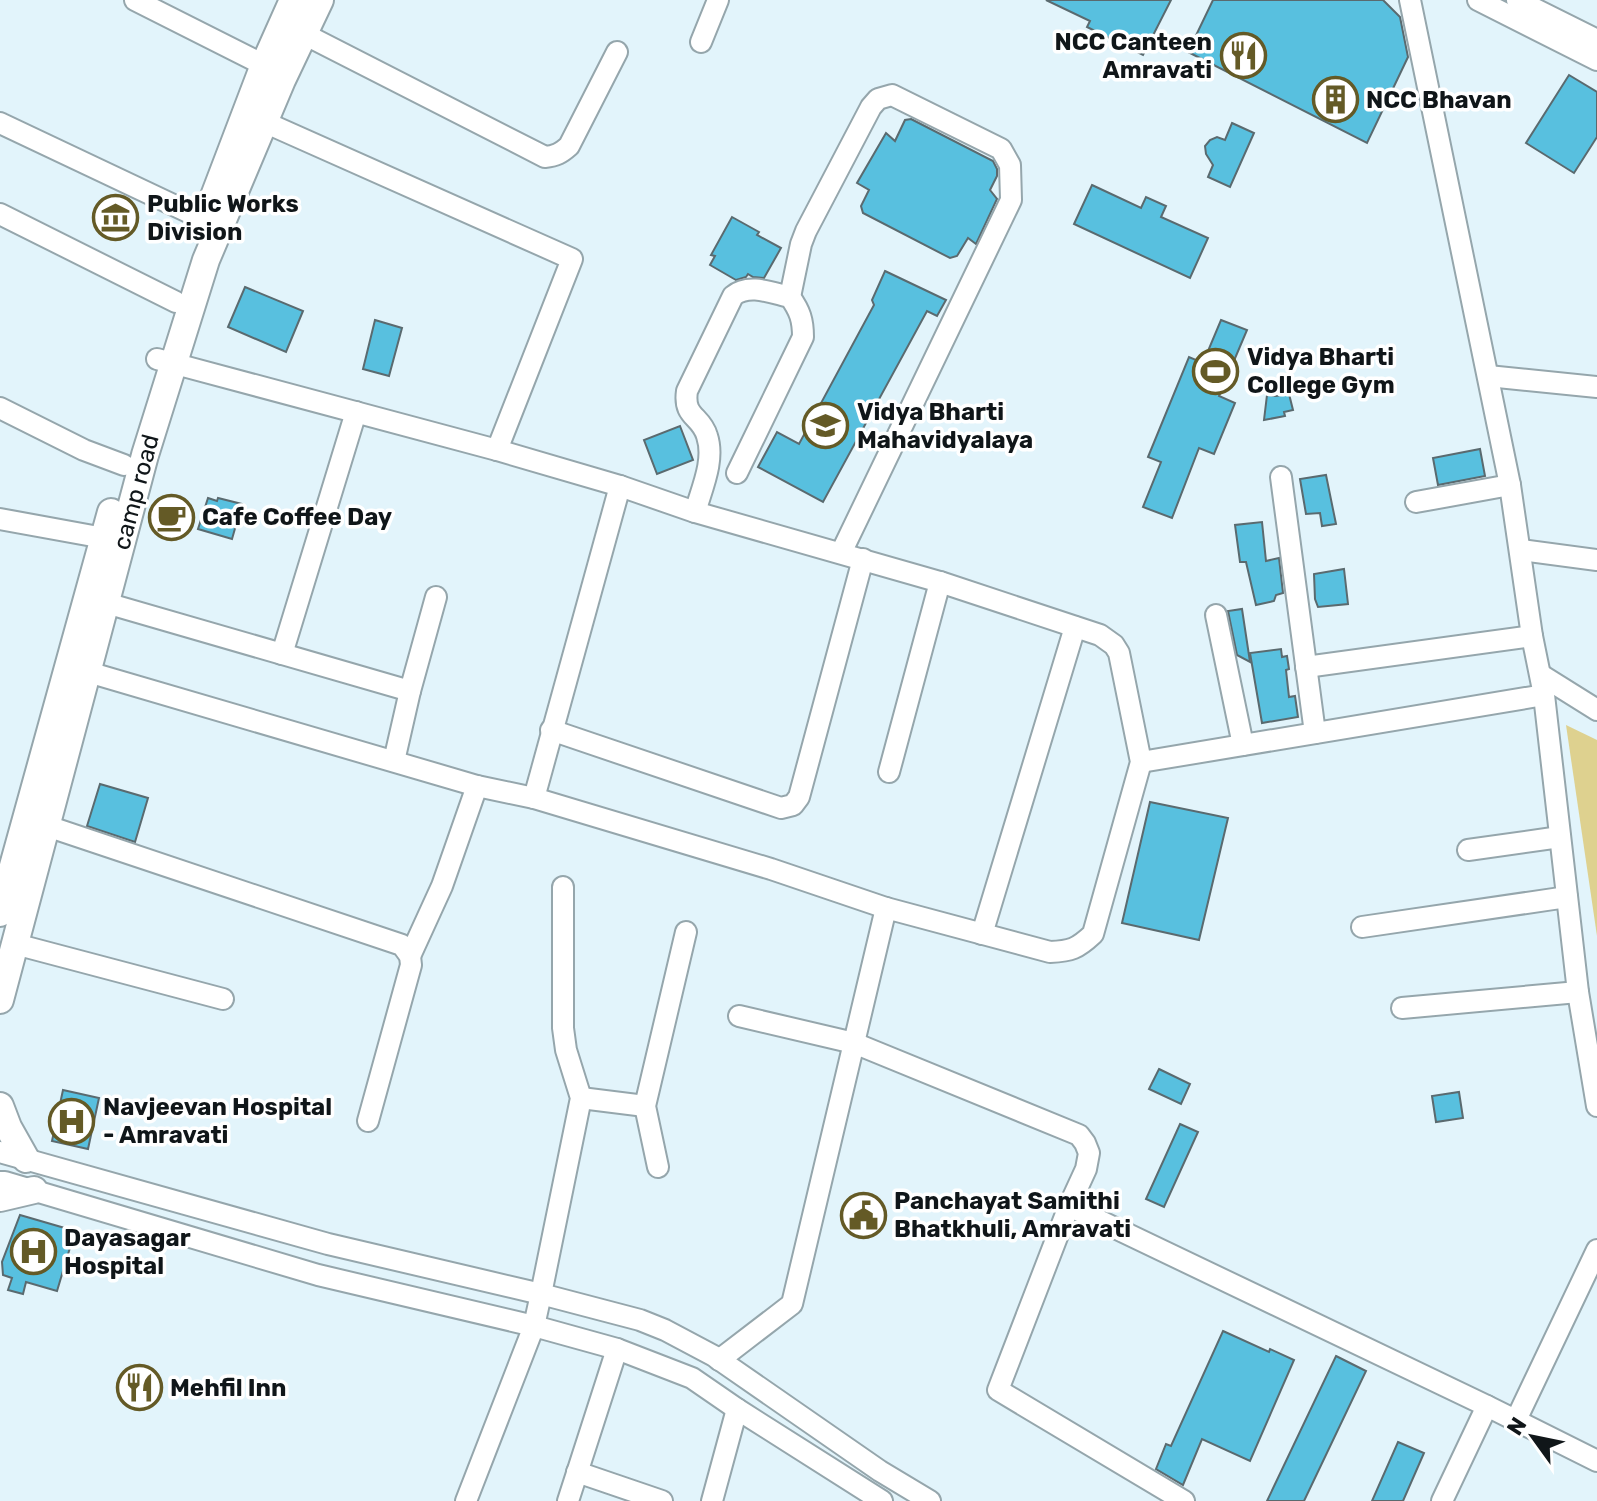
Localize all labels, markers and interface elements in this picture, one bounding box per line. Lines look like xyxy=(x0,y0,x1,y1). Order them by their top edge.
place label: NCC Canteen Amravati xyxy=(1054,28,1212,84)
restaurant icon: NCC Canteen Amravati xyxy=(1219,32,1267,80)
building icon: NCC Bhavan xyxy=(1311,76,1359,124)
place label: NCC Bhavan xyxy=(1366,86,1512,114)
place label: Public Works Division xyxy=(147,190,299,246)
museum icon: Public Works Division xyxy=(92,194,140,242)
place label: Vidya Bharti College Gym xyxy=(1247,343,1395,399)
sports icon: Vidya Bharti College Gym xyxy=(1192,347,1240,395)
place label: Vidya Bharti Mahavidyalaya xyxy=(857,398,1033,454)
school or university icon: Vidya Bharti Mahavidyalaya xyxy=(802,402,850,450)
street label: camp road xyxy=(107,431,165,553)
cafe icon: Cafe Coffee Day xyxy=(147,493,195,541)
place label: Cafe Coffee Day xyxy=(202,503,392,531)
place label: Navjeevan Hospital - Amravati xyxy=(103,1093,332,1149)
hospital icon: Navjeevan Hospital - Amravati xyxy=(48,1097,96,1145)
place label: Panchayat Samithi Bhatkhuli, Amravati xyxy=(894,1187,1131,1243)
public building icon: Panchayat Samithi Bhatkhuli, Amravati xyxy=(839,1191,887,1239)
place label: Dayasagar Hospital xyxy=(64,1224,191,1280)
hospital icon: Dayasagar Hospital xyxy=(9,1228,57,1276)
restaurant icon: Mehfil Inn xyxy=(115,1364,163,1412)
place label: Mehfil Inn xyxy=(170,1374,286,1402)
north arrow xyxy=(1493,1397,1573,1477)
text: N xyxy=(1501,1412,1532,1440)

